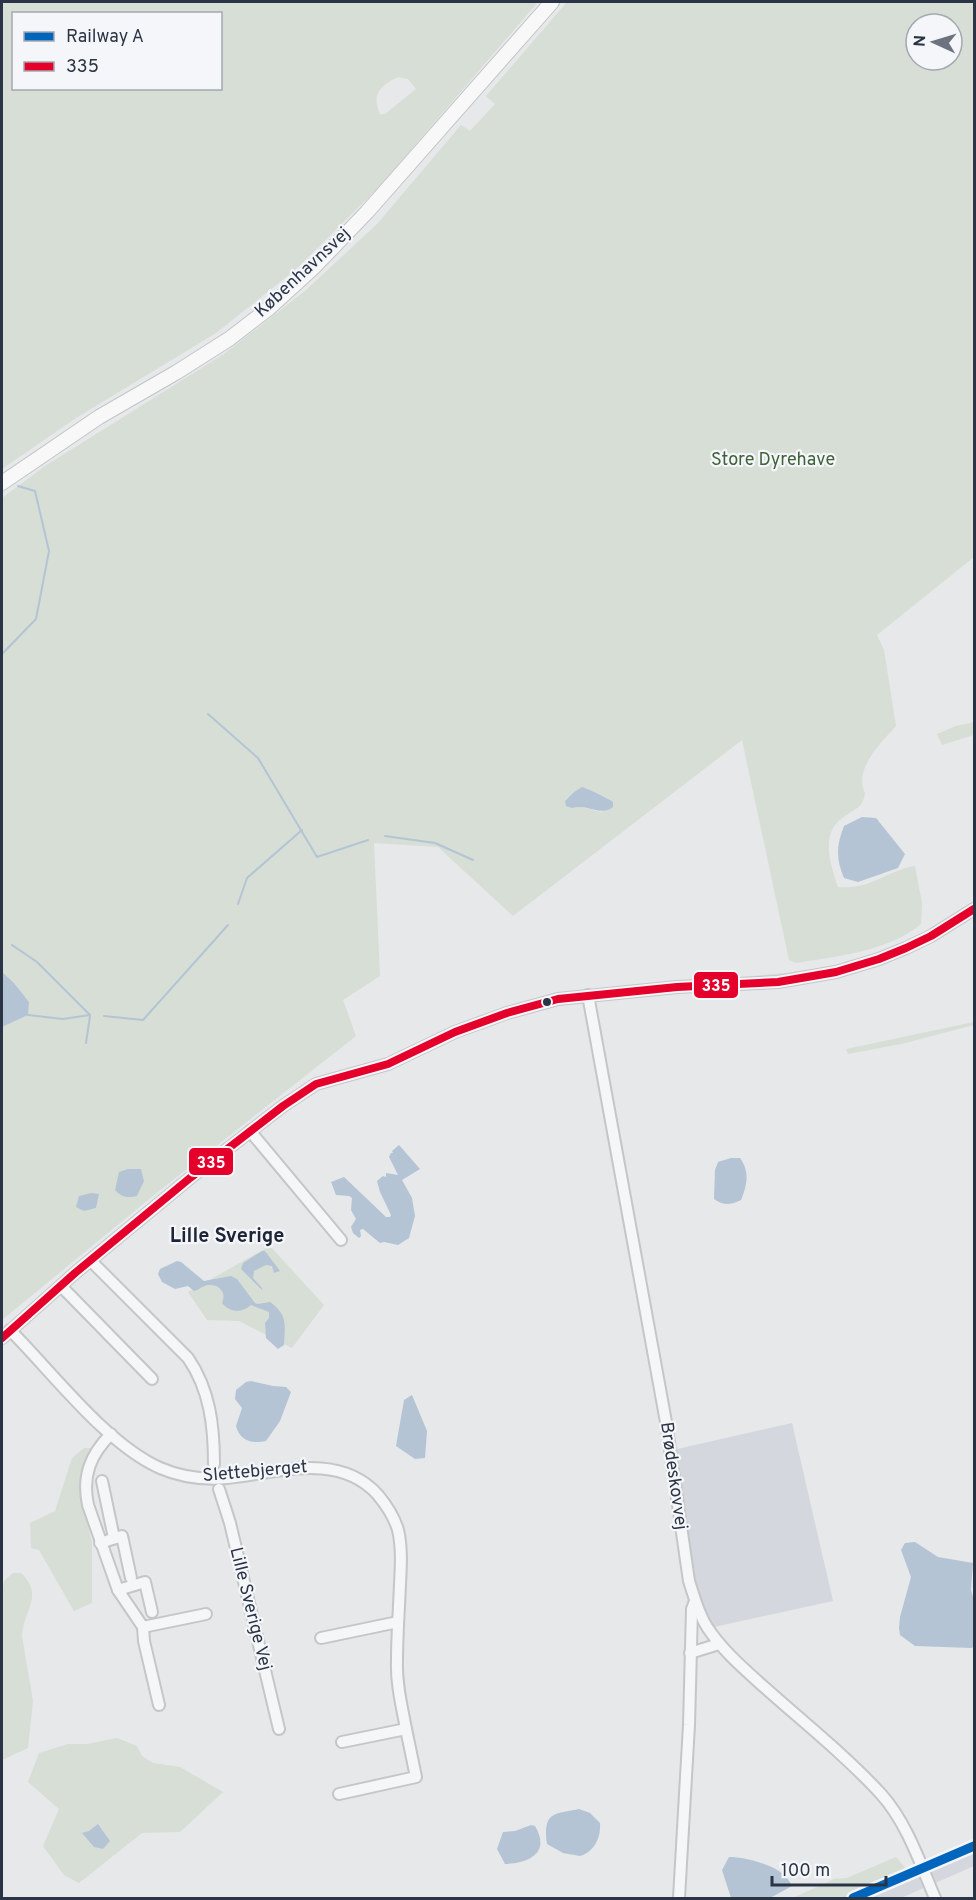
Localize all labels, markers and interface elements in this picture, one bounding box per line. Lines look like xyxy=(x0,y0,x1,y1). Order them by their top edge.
legend xyxy=(12,12,222,90)
north arrow xyxy=(904,12,964,72)
text: Railway A xyxy=(66,26,144,49)
text: N xyxy=(911,35,931,48)
text: 335 xyxy=(66,56,99,79)
street label: Københavnsvej xyxy=(250,223,356,323)
park label: Store Dyrehave xyxy=(711,449,835,472)
line badge: 335 xyxy=(693,971,739,999)
text: 335 xyxy=(702,977,730,997)
unlabelled marker xyxy=(541,996,553,1008)
line badge: 335 xyxy=(188,1147,234,1176)
text: 335 xyxy=(197,1154,225,1174)
district label: Lille Sverige xyxy=(170,1224,284,1250)
street label: Brødeskovvej xyxy=(654,1420,692,1532)
street label: Slettebjerget xyxy=(202,1456,308,1488)
street label: Lille Sverige Vej xyxy=(224,1545,276,1673)
scale bar xyxy=(772,1849,886,1887)
text: 100 m xyxy=(781,1860,830,1883)

